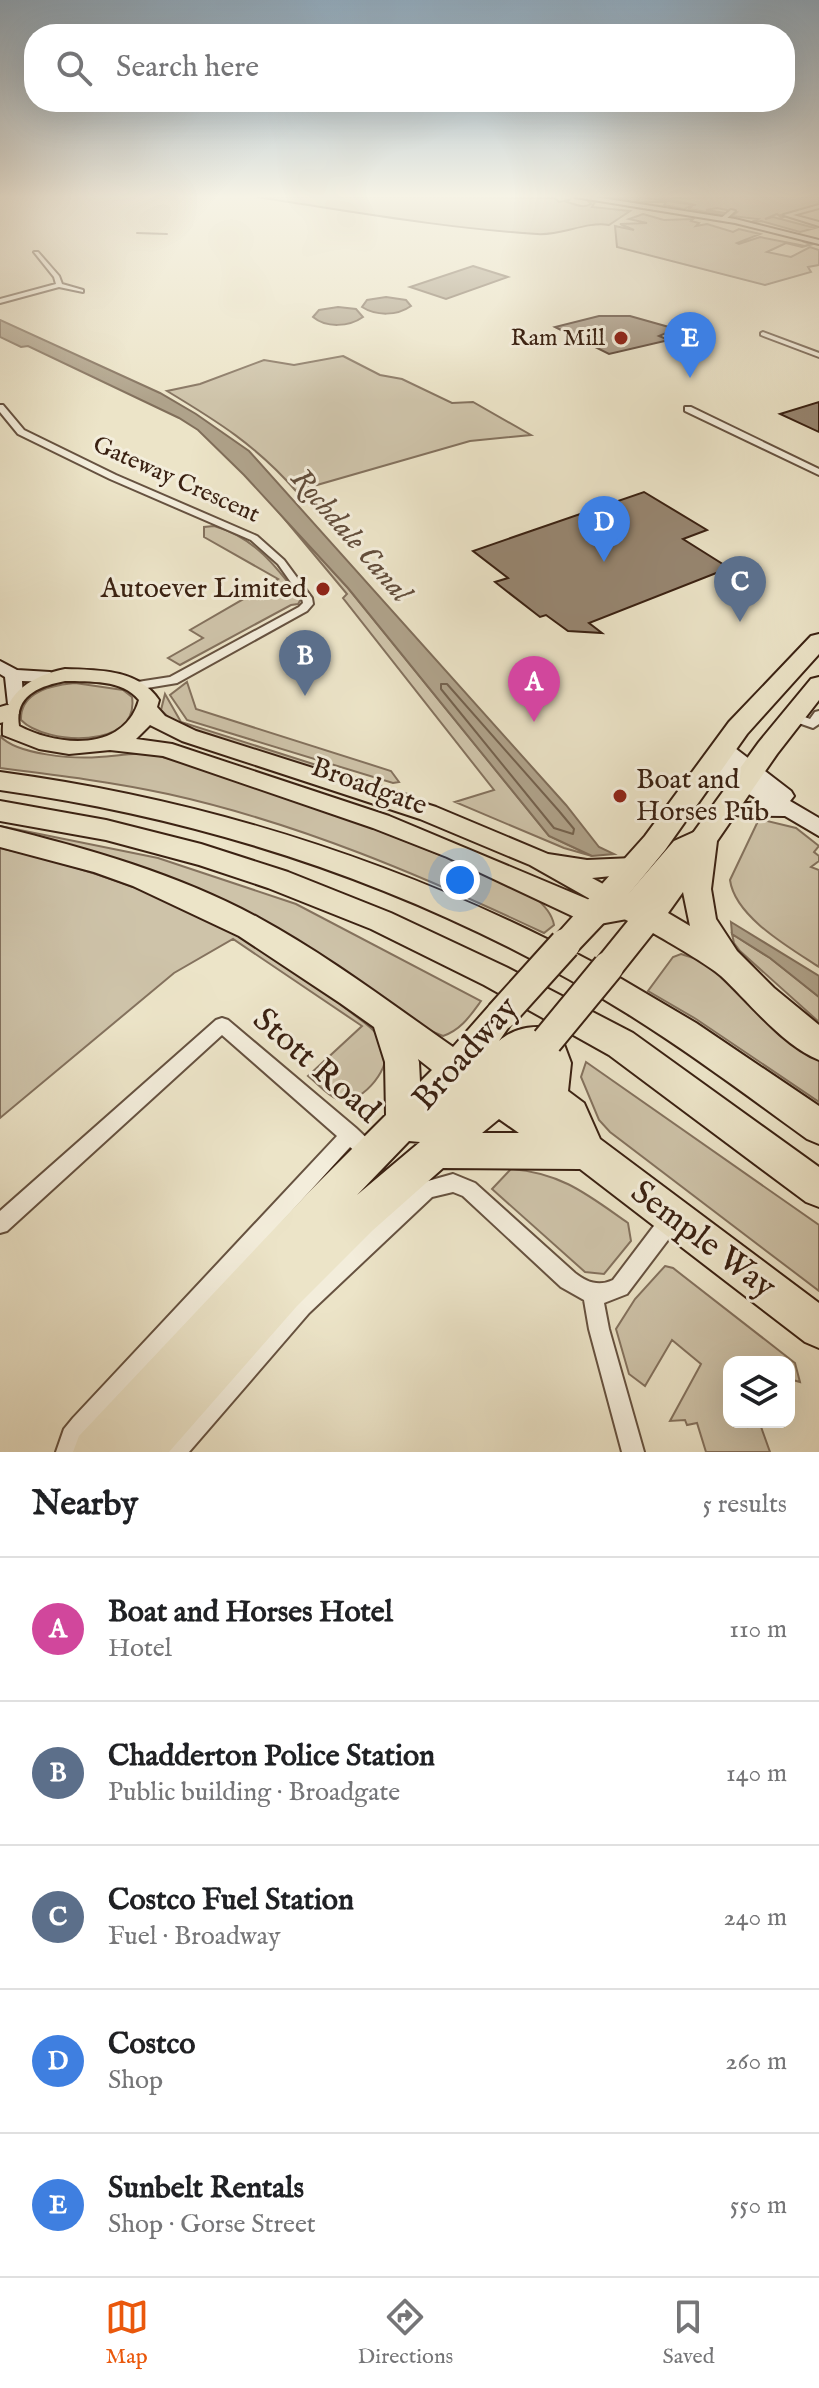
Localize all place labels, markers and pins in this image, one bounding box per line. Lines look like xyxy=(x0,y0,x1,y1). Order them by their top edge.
pin: E xyxy=(664,312,716,378)
place label: Ram Mill xyxy=(511,323,605,354)
marker: Ram Mill xyxy=(612,329,630,347)
pin: D xyxy=(578,496,630,562)
pin: C xyxy=(714,556,766,622)
place label: Autoever Limited xyxy=(100,572,307,607)
marker: Autoever Limited xyxy=(314,580,332,598)
pin: B xyxy=(279,630,331,696)
pin: A xyxy=(508,656,560,722)
place label: Boat and Horses Pub xyxy=(636,763,769,830)
marker: Boat and Horses Pub xyxy=(611,787,629,805)

